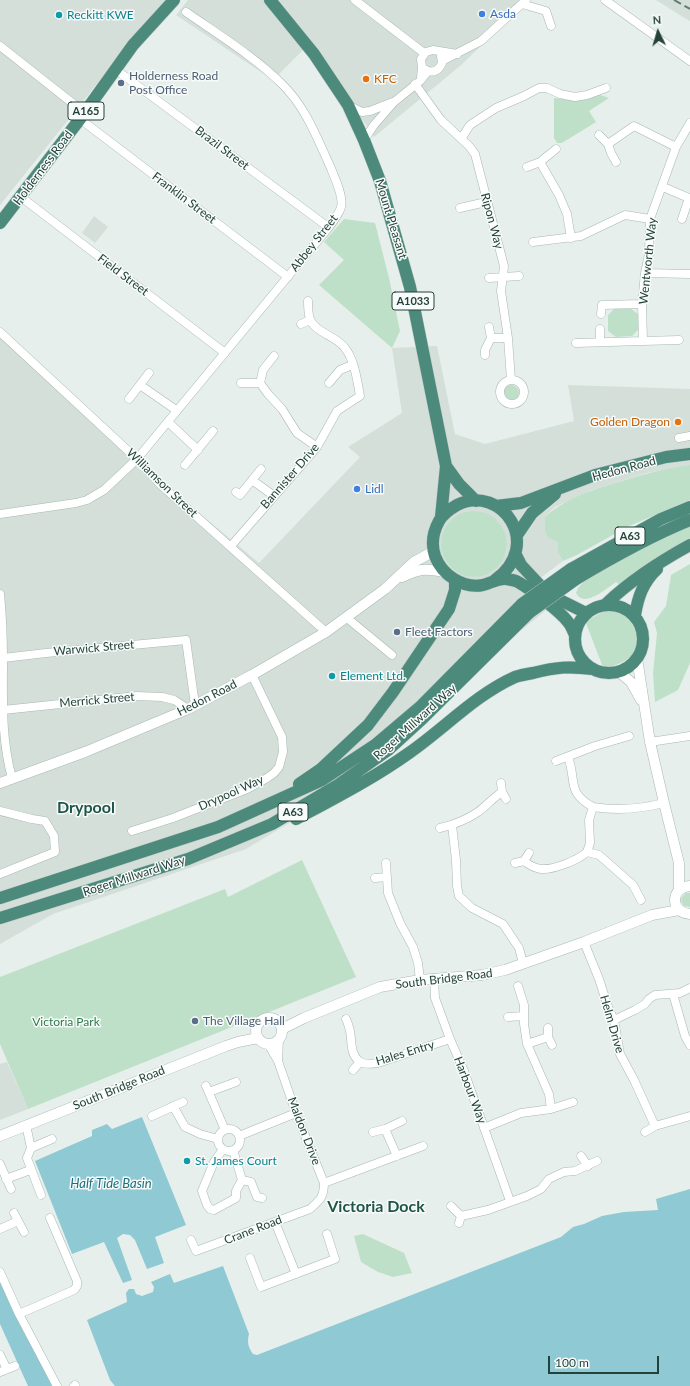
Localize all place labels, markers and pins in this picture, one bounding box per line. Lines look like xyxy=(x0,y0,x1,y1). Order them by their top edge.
place label: Asda xyxy=(490,7,516,21)
place label: Reckitt KWE xyxy=(67,8,134,22)
marker: Asda xyxy=(477,9,487,19)
marker: Reckitt KWE xyxy=(54,10,64,20)
place label: Holderness Road Post Office xyxy=(129,69,218,97)
place label: KFC xyxy=(374,72,397,86)
marker: KFC xyxy=(361,74,371,84)
marker: Holderness Road Post Office xyxy=(116,78,126,88)
place label: Golden Dragon xyxy=(590,415,670,429)
marker: Golden Dragon xyxy=(673,417,683,427)
place label: Lidl xyxy=(365,482,384,496)
marker: Lidl xyxy=(352,484,362,494)
place label: Fleet Factors xyxy=(405,625,473,639)
marker: Fleet Factors xyxy=(392,627,402,637)
place label: Element Ltd. xyxy=(340,669,406,683)
marker: Element Ltd. xyxy=(327,671,337,681)
place label: The Village Hall xyxy=(203,1014,285,1028)
marker: The Village Hall xyxy=(190,1016,200,1026)
place label: St. James Court xyxy=(195,1154,277,1168)
marker: St. James Court xyxy=(182,1156,192,1166)

